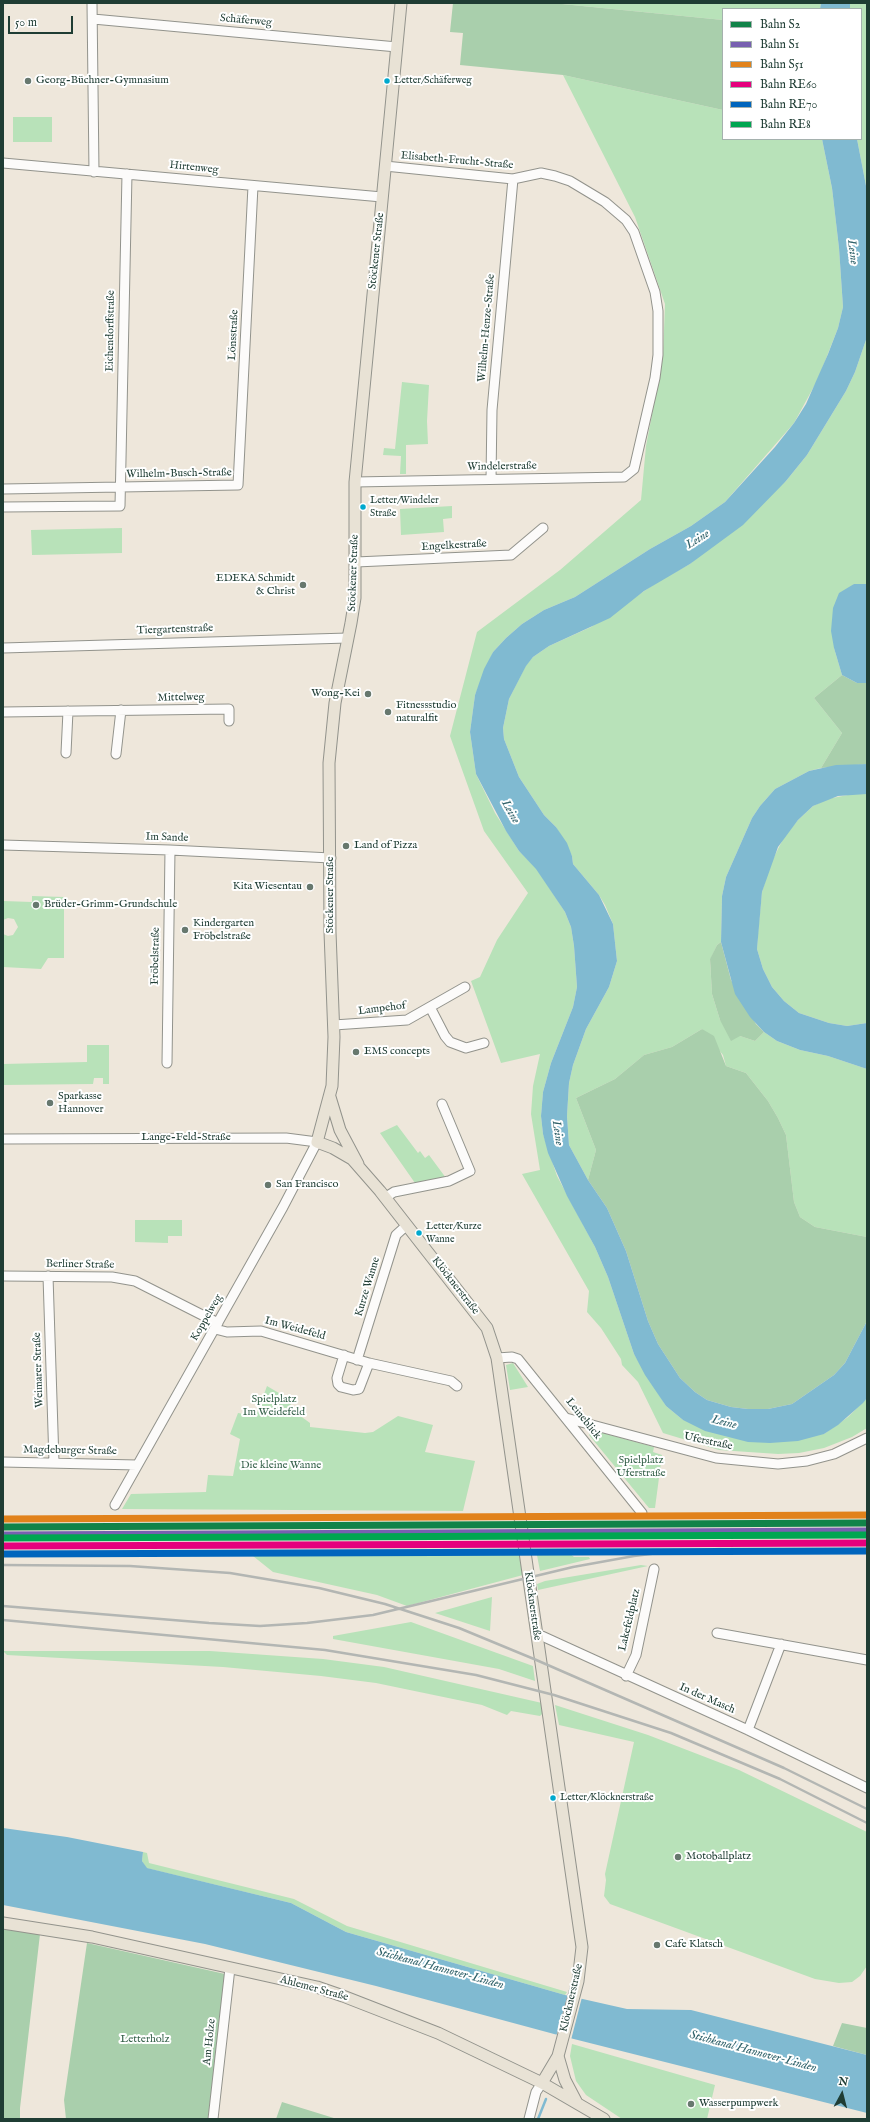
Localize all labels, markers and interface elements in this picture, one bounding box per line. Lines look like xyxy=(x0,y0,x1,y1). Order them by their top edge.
scale bar xyxy=(10,8,75,34)
legend xyxy=(722,8,862,140)
street label: Schäferweg xyxy=(219,12,273,30)
text: 50 m xyxy=(15,15,37,30)
text: Bahn S2 xyxy=(760,17,800,32)
text: Bahn S1 xyxy=(760,37,799,52)
text: Bahn S51 xyxy=(760,57,804,72)
place label: Georg-Büchner-Gymnasium xyxy=(36,74,169,88)
place label: Letter/Schäferweg xyxy=(394,75,472,87)
marker: Georg-Büchner-Gymnasium xyxy=(23,76,33,86)
marker: Letter/Schäferweg xyxy=(382,76,392,86)
text: Bahn RE60 xyxy=(760,77,817,92)
text: Bahn RE70 xyxy=(760,97,817,112)
text: Bahn RE8 xyxy=(760,117,811,132)
street label: Elisabeth-Frucht-Straße xyxy=(400,150,514,172)
street label: Hirtenweg xyxy=(169,159,219,177)
street label: Stöckener Straße xyxy=(366,212,388,290)
water label: Leine xyxy=(843,239,861,265)
street label: Wilhelm-Henze-Straße xyxy=(476,273,498,383)
street label: Eichendorffstraße xyxy=(104,290,118,372)
street label: Lönsstraße xyxy=(226,309,242,361)
street label: Windelerstraße xyxy=(467,460,537,474)
street label: Wilhelm-Busch-Straße xyxy=(126,466,232,482)
place label: Letter/Windeler Straße xyxy=(370,495,439,518)
marker: Letter/Windeler Straße xyxy=(358,502,368,512)
water label: Leine xyxy=(684,527,712,553)
street label: Stöckener Straße xyxy=(346,534,362,612)
street label: Engelkestraße xyxy=(421,538,487,554)
place label: EDEKA Schmidt & Christ xyxy=(216,572,295,598)
marker: EDEKA Schmidt & Christ xyxy=(298,580,308,590)
street label: Tiergartenstraße xyxy=(136,622,214,638)
place label: Wong-Kei xyxy=(311,687,360,701)
marker: Wong-Kei xyxy=(363,689,373,699)
street label: Mittelweg xyxy=(157,691,205,705)
place label: Fitnessstudio naturalfit xyxy=(396,699,456,725)
marker: Fitnessstudio naturalfit xyxy=(383,707,393,717)
water label: Leine xyxy=(498,798,522,826)
street label: Im Sande xyxy=(145,831,189,845)
place label: Land of Pizza xyxy=(354,839,417,853)
marker: Land of Pizza xyxy=(341,841,351,851)
street label: Stöckener Straße xyxy=(324,856,338,934)
place label: Kita Wiesentau xyxy=(233,880,302,894)
marker: Kita Wiesentau xyxy=(305,882,315,892)
place label: Brüder-Grimm-Grundschule xyxy=(44,898,177,912)
marker: Brüder-Grimm-Grundschule xyxy=(31,900,41,910)
place label: Kindergarten Fröbelstraße xyxy=(193,917,254,943)
marker: Kindergarten Fröbelstraße xyxy=(180,925,190,935)
street label: Fröbelstraße xyxy=(149,927,163,985)
street label: Lampehof xyxy=(357,1000,407,1018)
place label: EMS concepts xyxy=(364,1045,430,1059)
marker: EMS concepts xyxy=(351,1047,361,1057)
place label: Sparkasse Hannover xyxy=(58,1090,104,1116)
marker: Sparkasse Hannover xyxy=(45,1098,55,1108)
water label: Leine xyxy=(548,1120,566,1146)
street label: Lange-Feld-Straße xyxy=(141,1131,231,1145)
place label: San Francisco xyxy=(276,1178,338,1192)
marker: San Francisco xyxy=(263,1180,273,1190)
place label: Letter/Kurze Wanne xyxy=(426,1221,482,1244)
marker: Letter/Kurze Wanne xyxy=(414,1228,424,1238)
street label: Klöcknerstraße xyxy=(428,1255,482,1317)
street label: Kurze Wanne xyxy=(353,1256,383,1318)
street label: Berliner Straße xyxy=(46,1258,114,1272)
street label: Koppelweg xyxy=(188,1292,226,1344)
street label: Im Weidefeld xyxy=(263,1315,327,1343)
street label: Weimarer Straße xyxy=(31,1332,47,1408)
park label: Spielplatz Im Weidefeld xyxy=(243,1393,305,1419)
street label: Leineblick xyxy=(562,1396,604,1442)
water label: Leine xyxy=(710,1413,738,1433)
street label: Uferstraße xyxy=(683,1430,733,1454)
street label: Magdeburger Straße xyxy=(23,1444,117,1458)
park label: Spielplatz Uferstraße xyxy=(616,1454,666,1480)
park label: Die kleine Wanne xyxy=(241,1459,321,1473)
street label: Klöcknerstraße xyxy=(521,1571,543,1641)
street label: Lakefeldplatz xyxy=(616,1587,644,1653)
street label: In der Masch xyxy=(677,1681,737,1717)
place label: Letter/Klöcknerstraße xyxy=(560,1792,654,1804)
marker: Letter/Klöcknerstraße xyxy=(548,1793,558,1803)
place label: Motoballplatz xyxy=(686,1850,751,1864)
marker: Motoballplatz xyxy=(673,1852,683,1862)
place label: Cafe Klatsch xyxy=(665,1938,723,1952)
marker: Cafe Klatsch xyxy=(652,1940,662,1950)
water label: Stichkanal Hannover-Linden xyxy=(375,1945,505,1993)
street label: Klöcknerstraße xyxy=(558,1963,586,2033)
street label: Ahlemer Straße xyxy=(278,1974,350,2004)
street label: Am Holze xyxy=(201,2018,219,2066)
water label: Stichkanal Hannover-Linden xyxy=(688,2028,818,2076)
park label: Letterholz xyxy=(120,2033,170,2047)
north arrow xyxy=(822,2074,862,2114)
text: N xyxy=(838,2075,849,2090)
place label: Wasserpumpwerk xyxy=(699,2097,778,2111)
marker: Wasserpumpwerk xyxy=(686,2099,696,2109)

